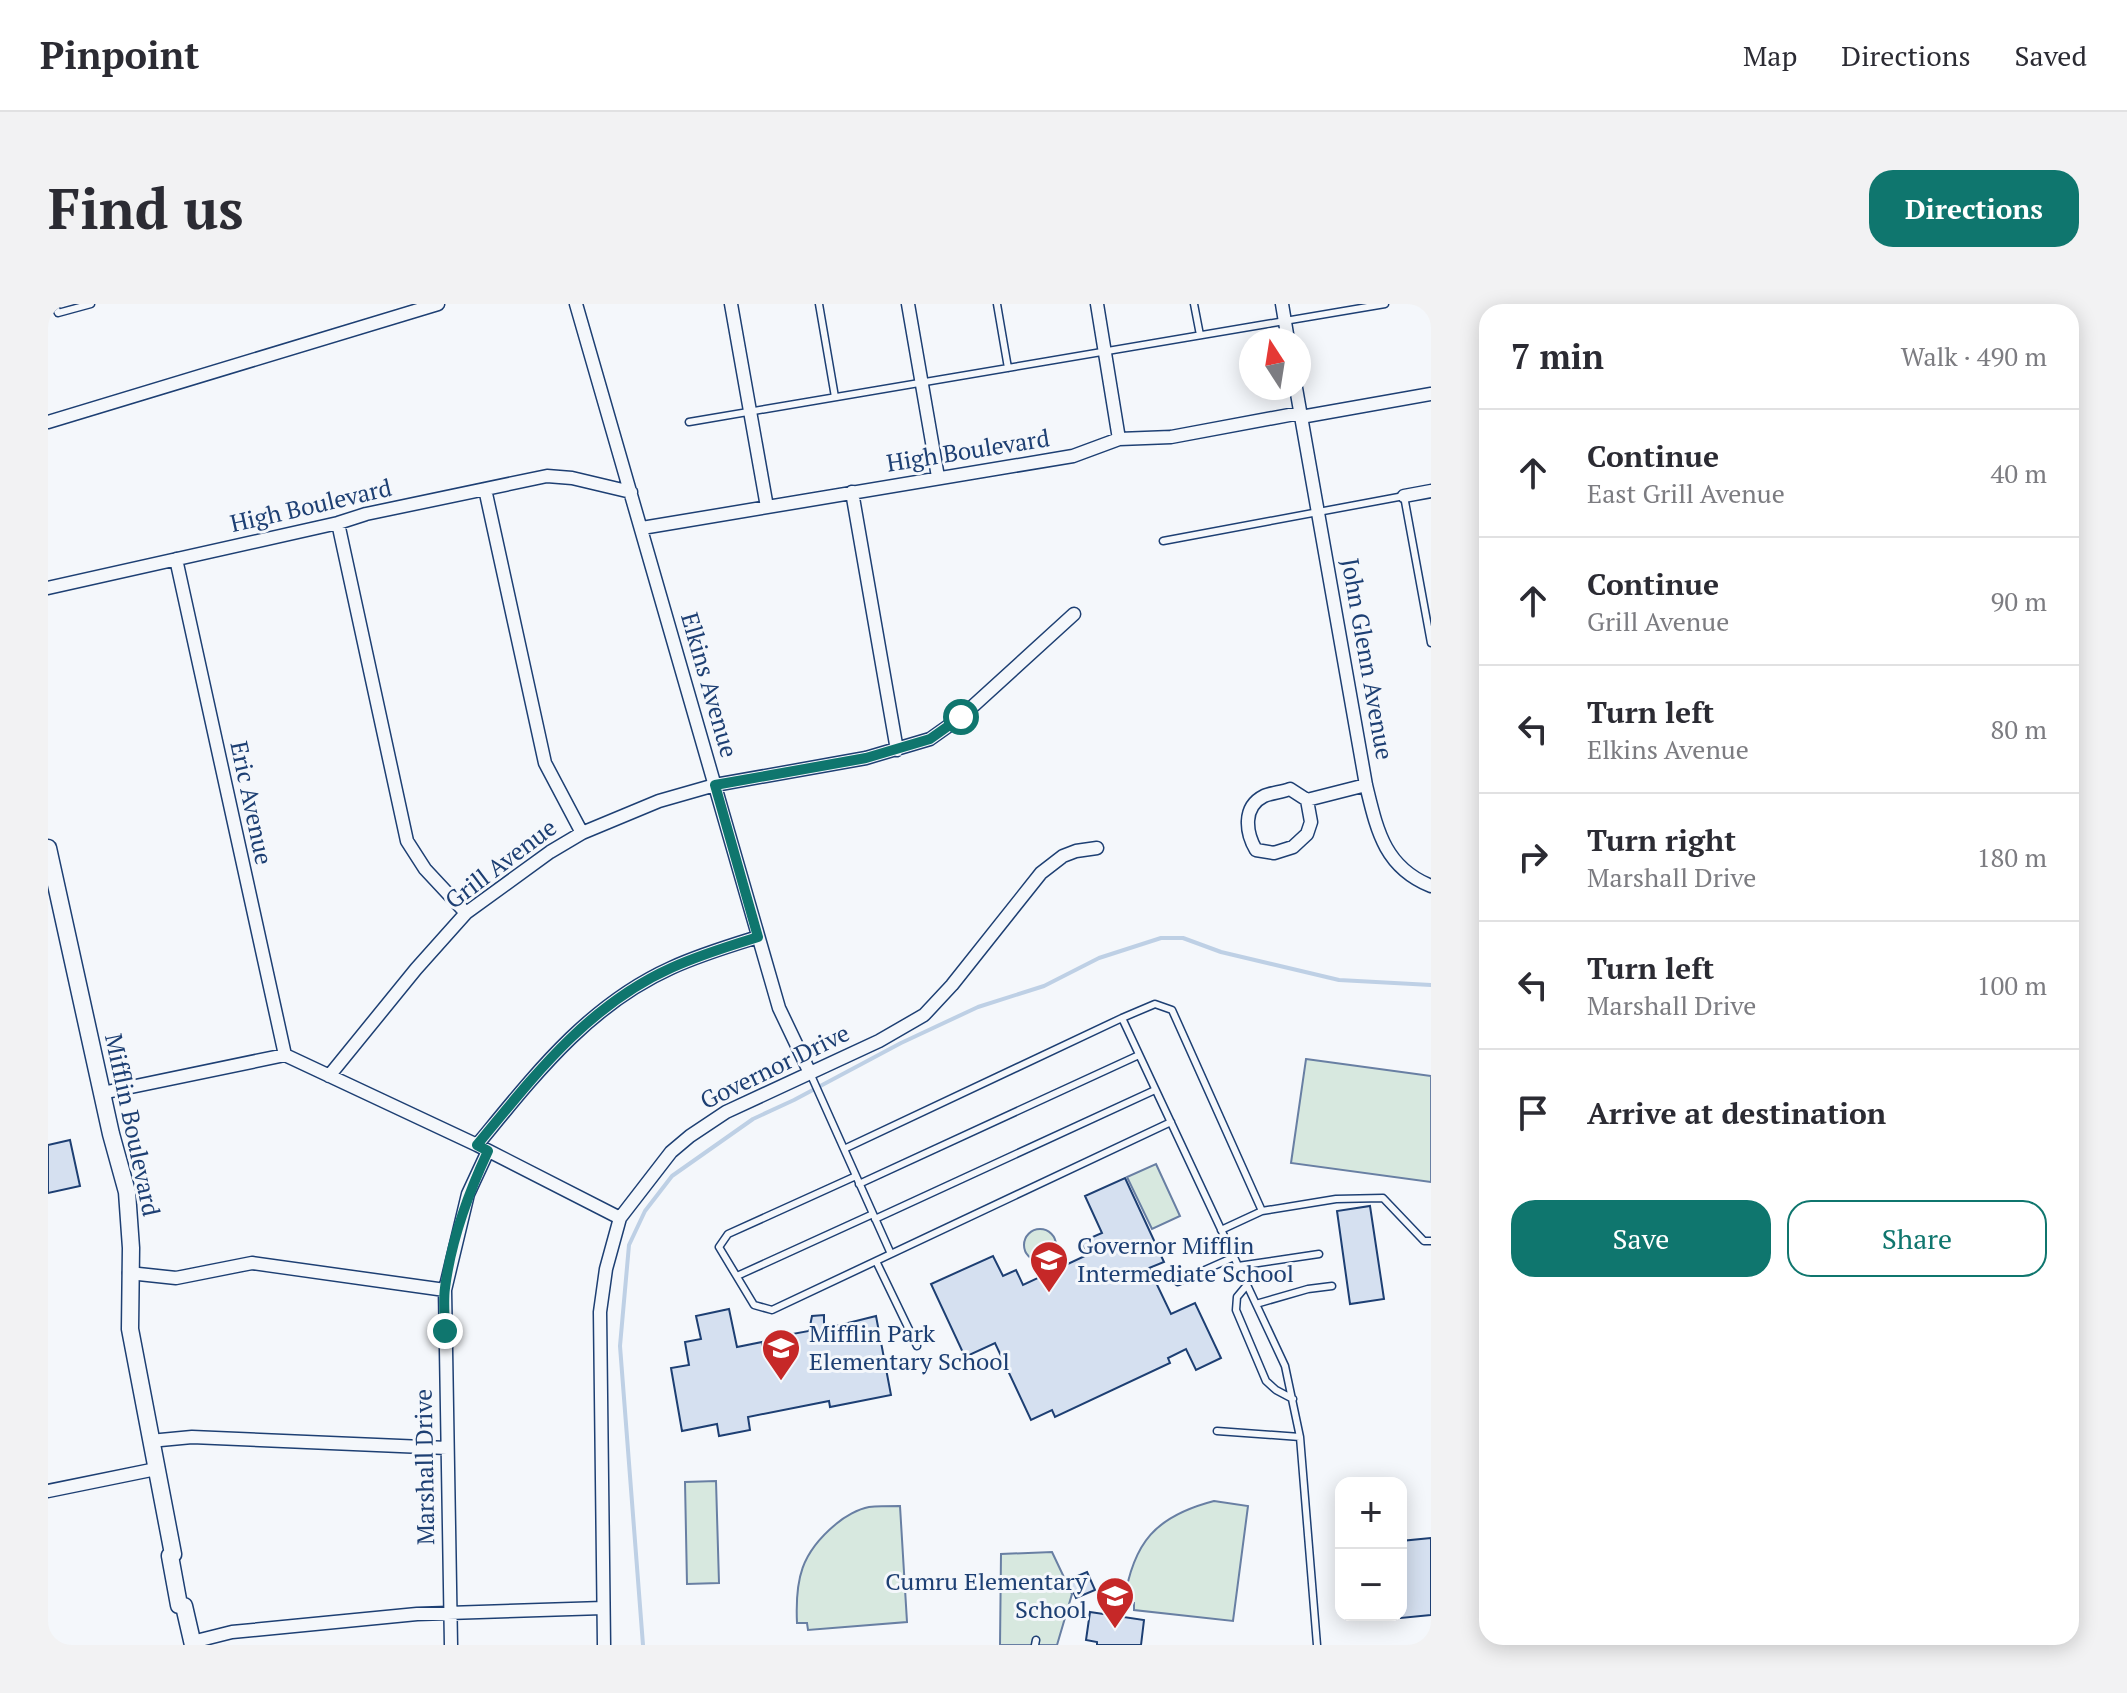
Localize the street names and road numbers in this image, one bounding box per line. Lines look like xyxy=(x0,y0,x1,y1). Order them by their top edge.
street label: High Boulevard xyxy=(884,421,1052,479)
street label: High Boulevard xyxy=(227,471,395,539)
street label: John Glenn Avenue xyxy=(1335,556,1401,762)
street label: Elkins Avenue xyxy=(674,609,746,761)
street label: Eric Avenue xyxy=(223,738,281,868)
street label: Grill Avenue xyxy=(438,811,562,916)
street label: Governor Drive xyxy=(695,1016,854,1116)
street label: Mifflin Boulevard xyxy=(98,1031,168,1219)
street label: Marshall Drive xyxy=(407,1389,441,1545)

